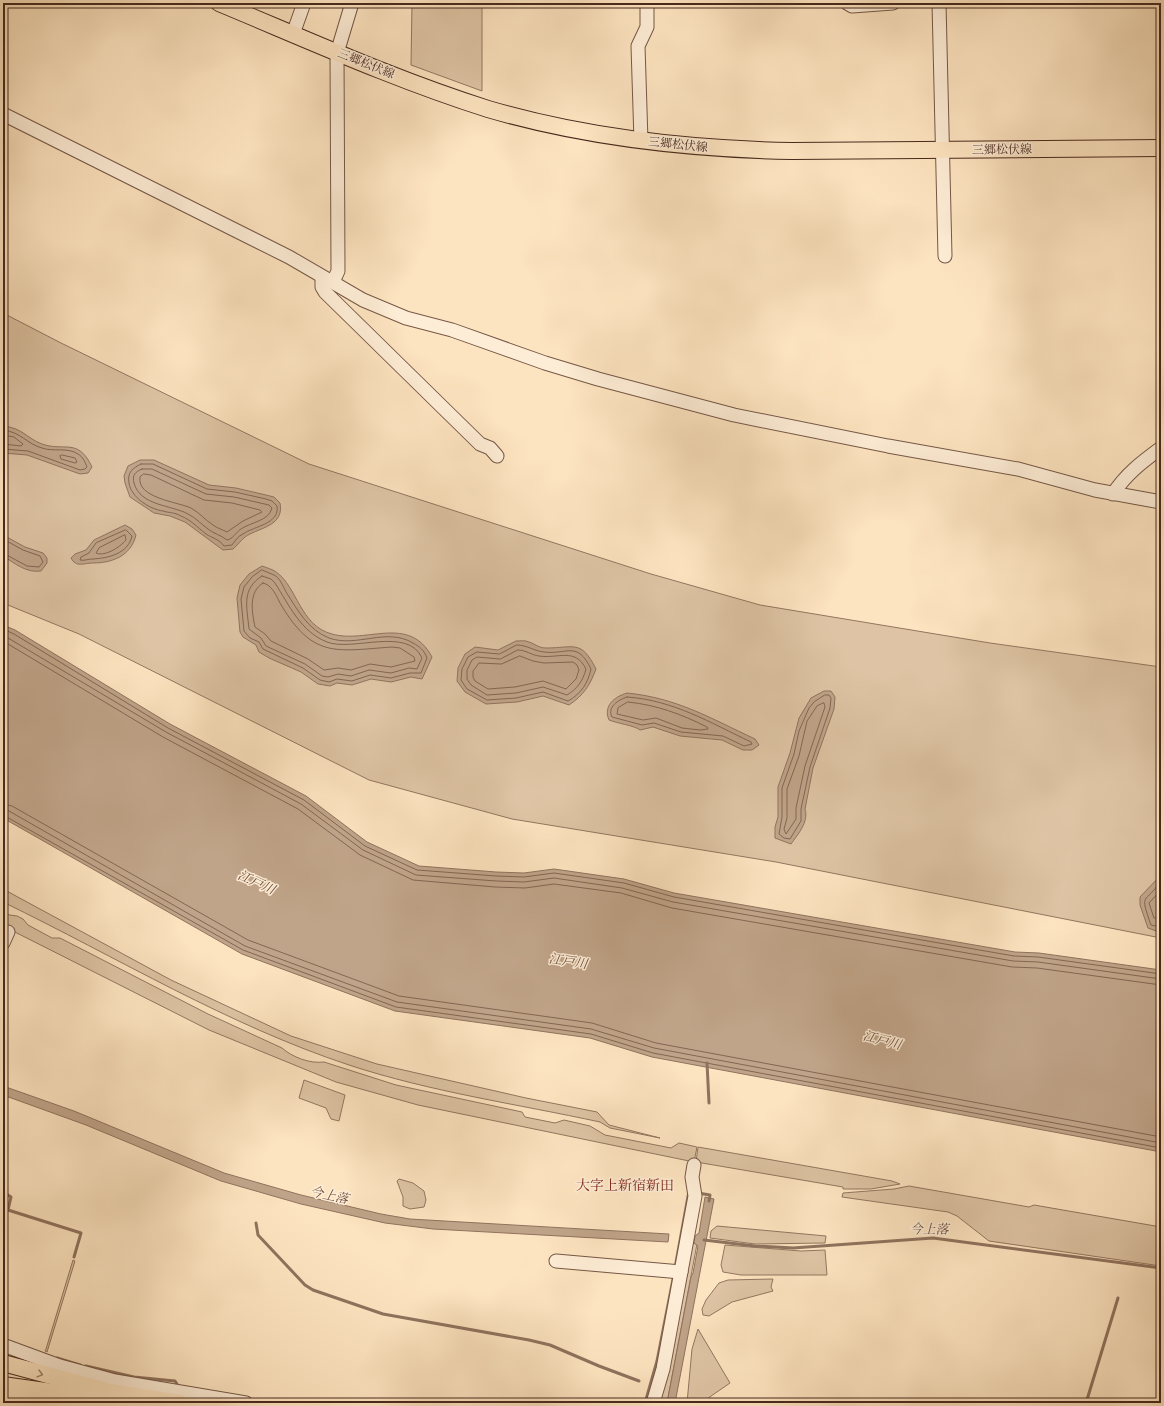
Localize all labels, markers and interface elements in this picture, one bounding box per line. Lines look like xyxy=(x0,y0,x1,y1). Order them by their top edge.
street label: 三郷松伏線 xyxy=(335,46,397,82)
street label: 三郷松伏線 xyxy=(647,134,709,156)
street label: 三郷松伏線 xyxy=(972,142,1032,158)
water label: 江戸川 xyxy=(235,867,279,900)
water label: 江戸川 xyxy=(547,951,591,974)
water label: 江戸川 xyxy=(861,1028,905,1055)
district label: 大字上新宿新田 xyxy=(576,1177,674,1195)
water label: 今上落 xyxy=(308,1183,352,1209)
water label: 今上落 xyxy=(909,1221,951,1239)
one-way arrow xyxy=(37,1369,44,1378)

